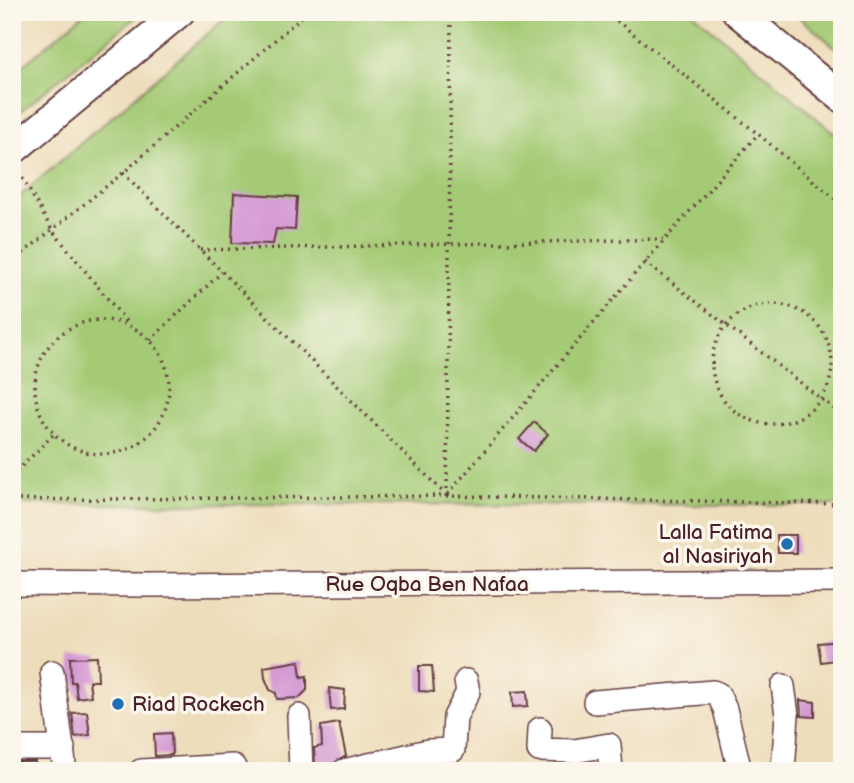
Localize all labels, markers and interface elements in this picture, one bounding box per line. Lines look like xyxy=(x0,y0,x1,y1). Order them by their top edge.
place label: Lalla Fatima al Nasiriyah xyxy=(659,520,773,569)
marker: Lalla Fatima al Nasiriyah xyxy=(779,536,795,552)
street label: Rue Oqba Ben Nafaa xyxy=(325,572,529,597)
place label: Riad Rockech xyxy=(132,692,265,717)
marker: Riad Rockech xyxy=(110,696,126,712)

